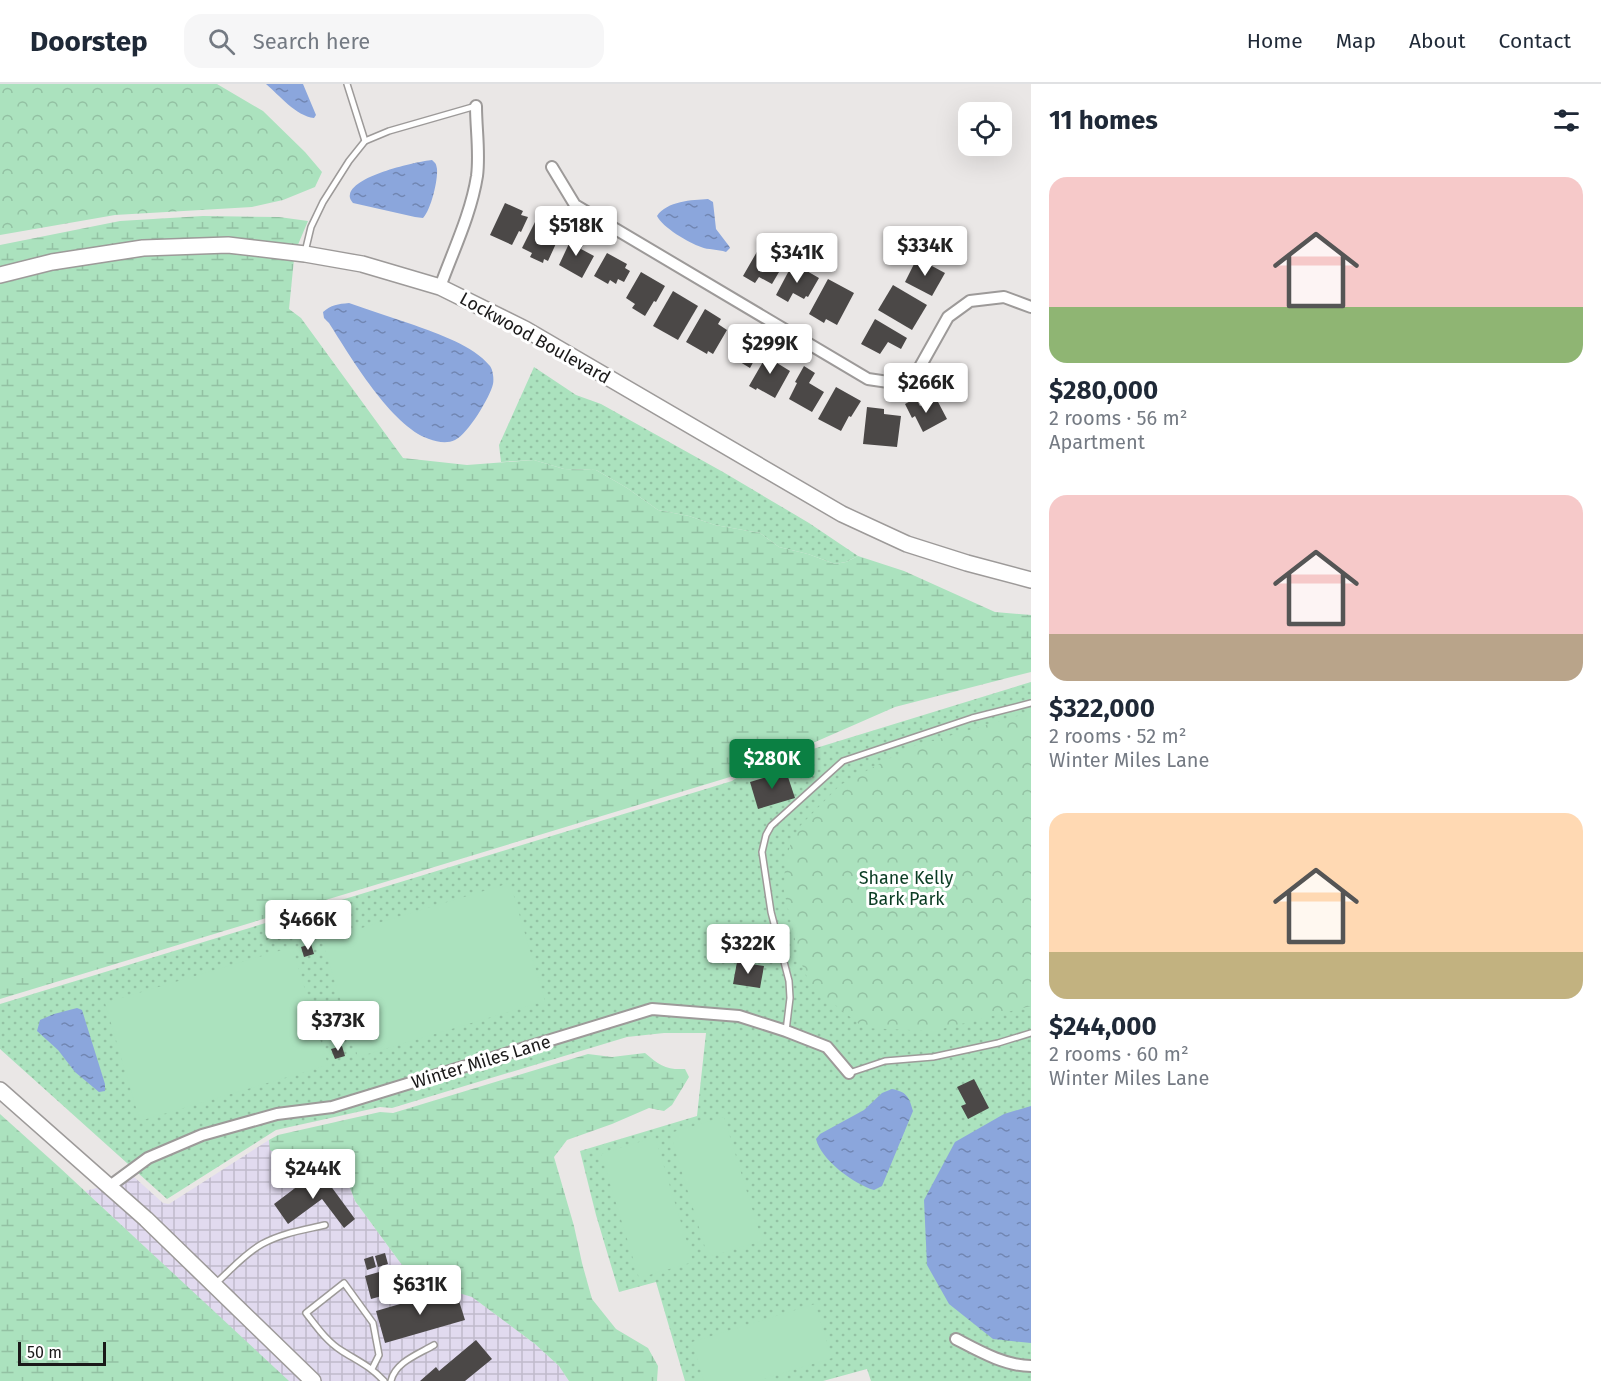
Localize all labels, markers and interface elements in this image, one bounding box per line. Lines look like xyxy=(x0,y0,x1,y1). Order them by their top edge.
search box xyxy=(184,14,604,68)
text: Doorstep xyxy=(30,25,148,58)
icon: search xyxy=(205,25,238,58)
text: Search here xyxy=(253,28,370,55)
text: Home xyxy=(1247,28,1303,54)
text: Map xyxy=(1336,28,1376,54)
text: About xyxy=(1409,28,1466,54)
text: Contact xyxy=(1499,28,1571,54)
map controls xyxy=(958,102,1012,156)
button: locate xyxy=(958,102,1012,156)
icon: filters xyxy=(1550,104,1583,137)
text: 11 homes xyxy=(1049,105,1158,136)
pin: $518K xyxy=(534,206,618,257)
text: $518K xyxy=(549,213,603,237)
icon: home xyxy=(1262,216,1370,324)
pin: $334K xyxy=(883,226,967,277)
pin: $341K xyxy=(755,233,839,284)
text: $334K xyxy=(897,233,953,257)
text: $341K xyxy=(770,240,824,264)
street label: Lockwood Boulevard xyxy=(456,287,614,389)
pin: $299K xyxy=(728,324,812,375)
text: $299K xyxy=(742,331,798,355)
pin: $266K xyxy=(884,363,968,414)
text: $266K xyxy=(898,370,954,394)
text: $280,000 xyxy=(1049,375,1158,406)
text: 2 rooms · 56 m² xyxy=(1049,406,1188,430)
text: Apartment xyxy=(1049,430,1145,454)
icon: home xyxy=(1262,534,1370,642)
text: $322,000 xyxy=(1049,693,1155,724)
text: 2 rooms · 52 m² xyxy=(1049,724,1187,748)
pin: $280K xyxy=(730,739,814,790)
text: $280K xyxy=(743,746,801,770)
text: Winter Miles Lane xyxy=(1049,748,1209,772)
icon: home xyxy=(1262,852,1370,960)
park label: Shane Kelly Bark Park xyxy=(859,867,953,910)
pin: $466K xyxy=(266,900,350,951)
text: $466K xyxy=(279,907,337,931)
pin: $322K xyxy=(706,924,790,975)
text: $322K xyxy=(721,931,775,955)
pin: $373K xyxy=(296,1001,380,1052)
text: $373K xyxy=(311,1008,365,1032)
text: $244,000 xyxy=(1049,1011,1157,1042)
street label: Winter Miles Lane xyxy=(409,1030,553,1094)
text: 2 rooms · 60 m² xyxy=(1049,1042,1189,1066)
text: Winter Miles Lane xyxy=(1049,1066,1209,1090)
pin: $244K xyxy=(271,1149,355,1200)
text: $244K xyxy=(285,1156,341,1180)
pin: $631K xyxy=(378,1265,462,1316)
text: $631K xyxy=(393,1272,447,1296)
scale bar xyxy=(18,1339,106,1366)
text: 50 m xyxy=(27,1343,62,1362)

